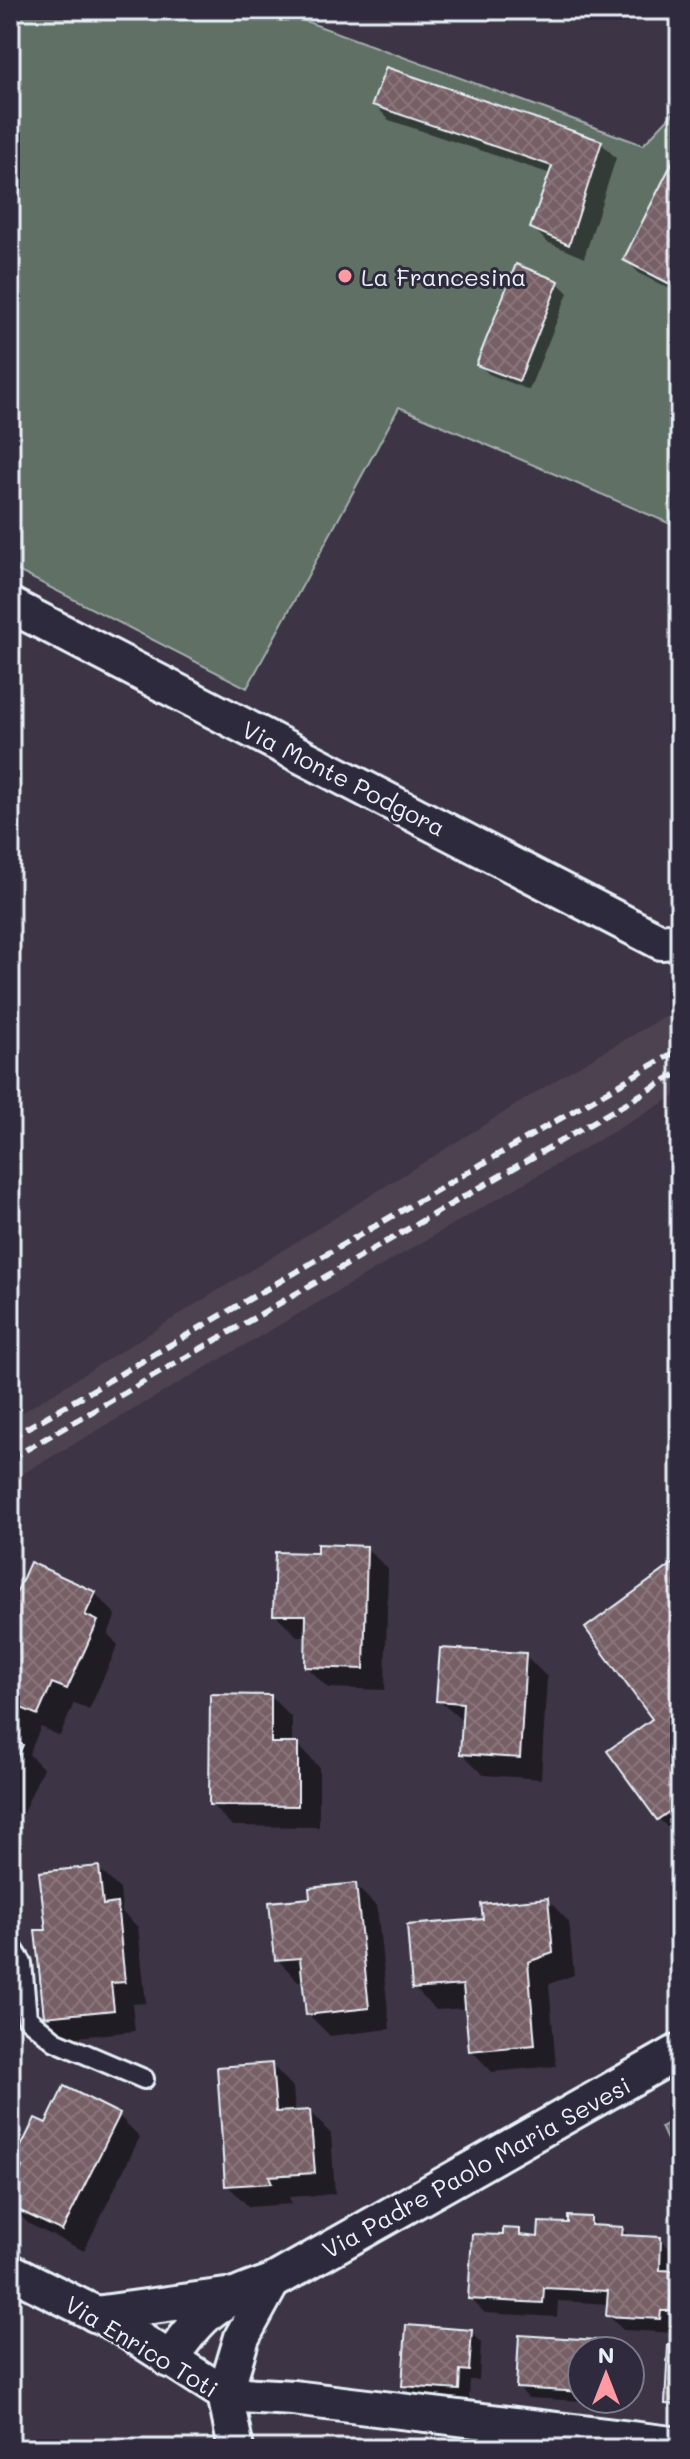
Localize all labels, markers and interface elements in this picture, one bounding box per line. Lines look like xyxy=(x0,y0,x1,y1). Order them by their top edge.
place label: La Francesina xyxy=(361,261,526,292)
marker: La Francesina xyxy=(336,267,354,285)
street label: Via Monte Podgora xyxy=(237,713,451,843)
street label: Via Padre Paolo Maria Sevesi xyxy=(316,2069,636,2265)
street label: Via Enrico Toti xyxy=(60,2288,224,2404)
north arrow xyxy=(566,2335,646,2415)
text: N xyxy=(598,2340,614,2369)

